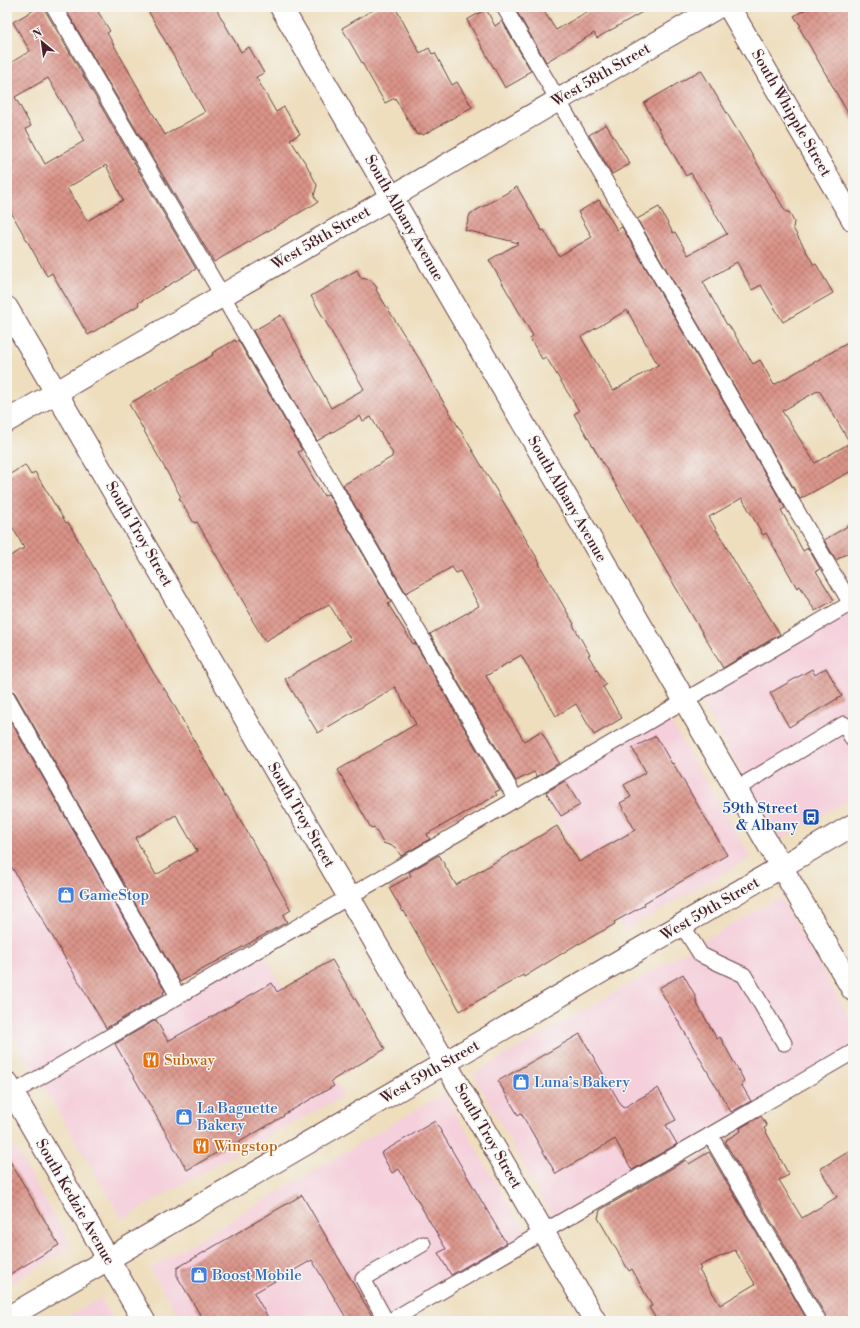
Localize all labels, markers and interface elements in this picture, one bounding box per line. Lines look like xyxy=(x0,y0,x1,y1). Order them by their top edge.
north arrow xyxy=(22,22,62,62)
text: N xyxy=(30,26,45,42)
street label: West 58th Street xyxy=(547,39,654,111)
street label: South Whipple Street xyxy=(747,46,836,181)
street label: South Albany Avenue xyxy=(360,151,448,285)
street label: West 58th Street xyxy=(267,202,374,274)
street label: South Albany Avenue xyxy=(523,432,611,566)
street label: South Troy Street xyxy=(101,478,177,591)
street label: South Troy Street xyxy=(263,759,339,872)
place label: 59th Street & Albany xyxy=(722,799,799,835)
bus stop icon: 59th Street & Albany xyxy=(801,807,821,827)
street label: West 59th Street xyxy=(656,873,763,945)
shop icon: GameStop xyxy=(56,885,76,905)
place label: GameStop xyxy=(79,886,149,905)
street label: West 59th Street xyxy=(376,1036,483,1108)
restaurant icon: Subway xyxy=(141,1050,161,1070)
place label: Subway xyxy=(164,1051,215,1070)
shop icon: Luna’s Bakery xyxy=(511,1072,531,1092)
place label: Luna’s Bakery xyxy=(534,1073,631,1092)
street label: South Troy Street xyxy=(450,1080,526,1193)
place label: La Baguette Bakery xyxy=(196,1099,278,1135)
shop icon: La Baguette Bakery xyxy=(174,1107,194,1127)
street label: South Kedzie Avenue xyxy=(31,1136,119,1268)
restaurant icon: Wingstop xyxy=(191,1136,211,1156)
place label: Wingstop xyxy=(213,1137,278,1156)
shop icon: Boost Mobile xyxy=(189,1265,209,1285)
place label: Boost Mobile xyxy=(211,1266,302,1285)

